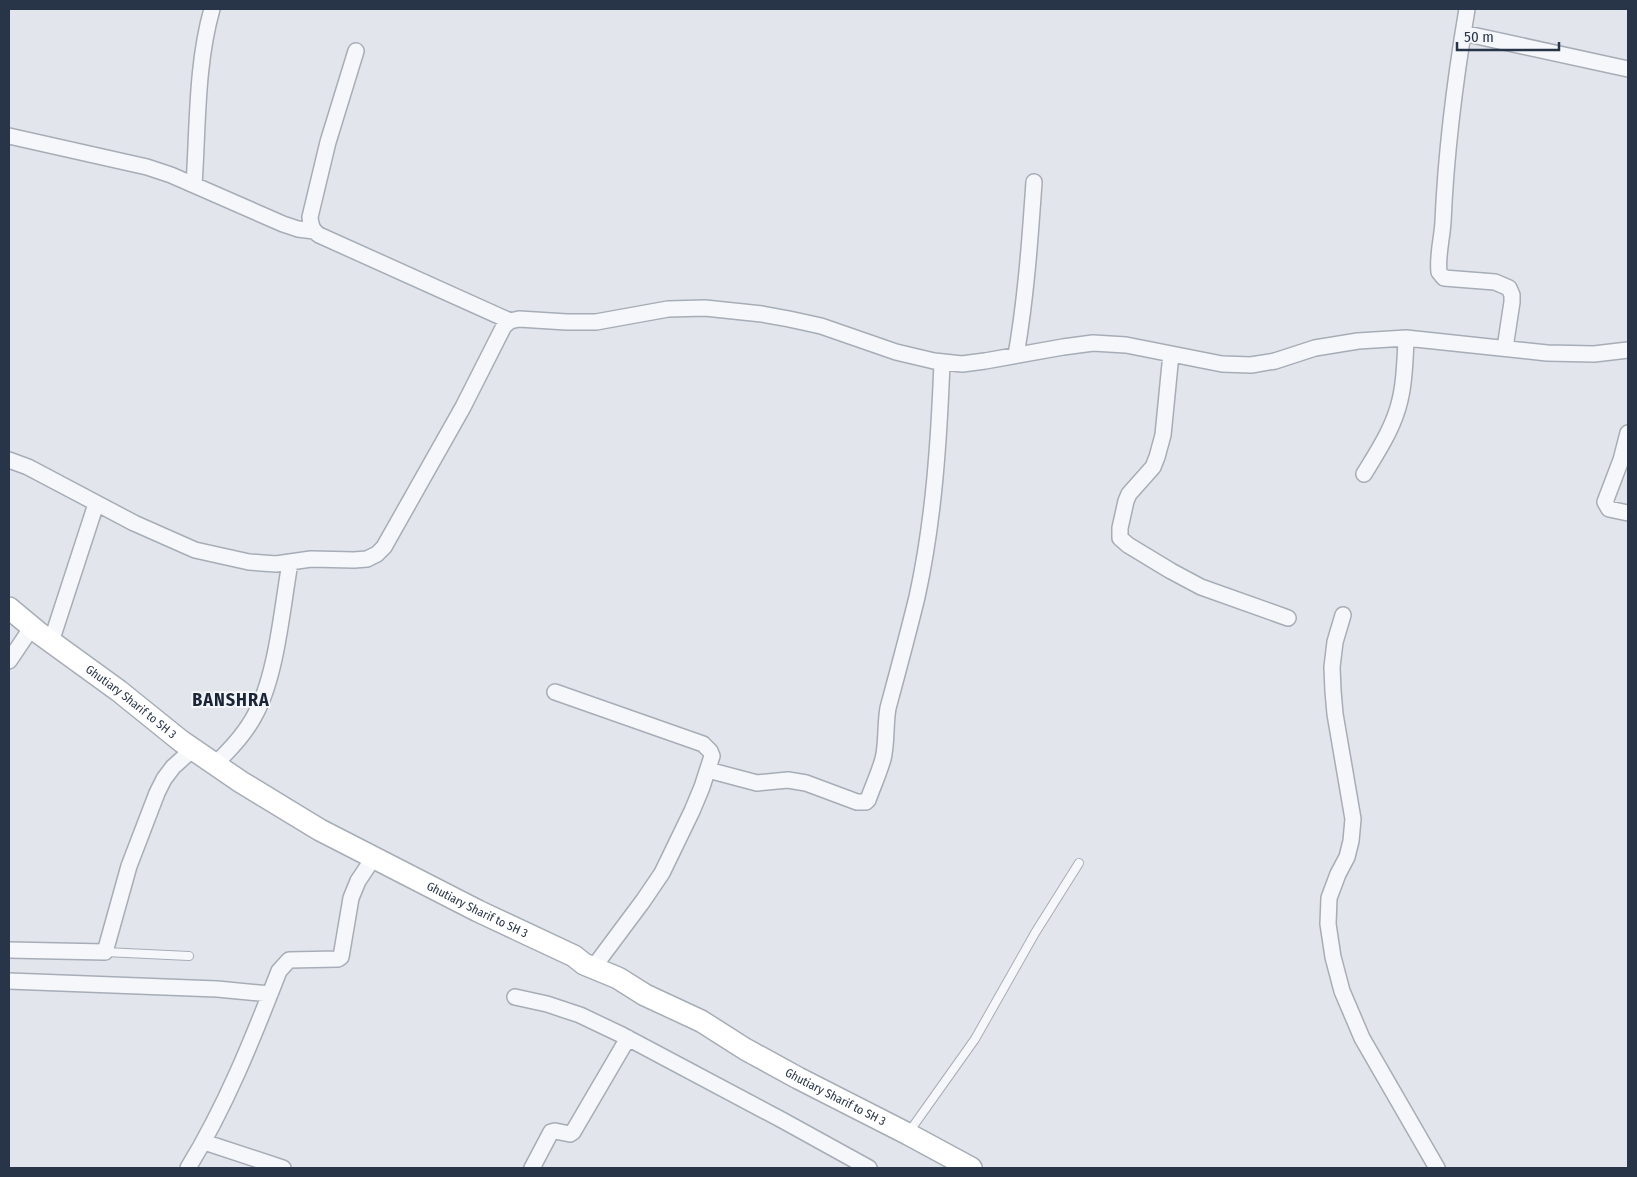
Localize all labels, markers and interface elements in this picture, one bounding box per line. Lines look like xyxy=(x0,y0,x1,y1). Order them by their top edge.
scale bar xyxy=(1457,20,1560,52)
text: 50 m xyxy=(1464,28,1494,46)
street label: Ghutiary Sharif to SH 3 xyxy=(83,662,179,741)
district label: BANSHRA xyxy=(192,689,270,711)
street label: Ghutiary Sharif to SH 3 xyxy=(424,879,530,940)
street label: Ghutiary Sharif to SH 3 xyxy=(783,1065,888,1128)

